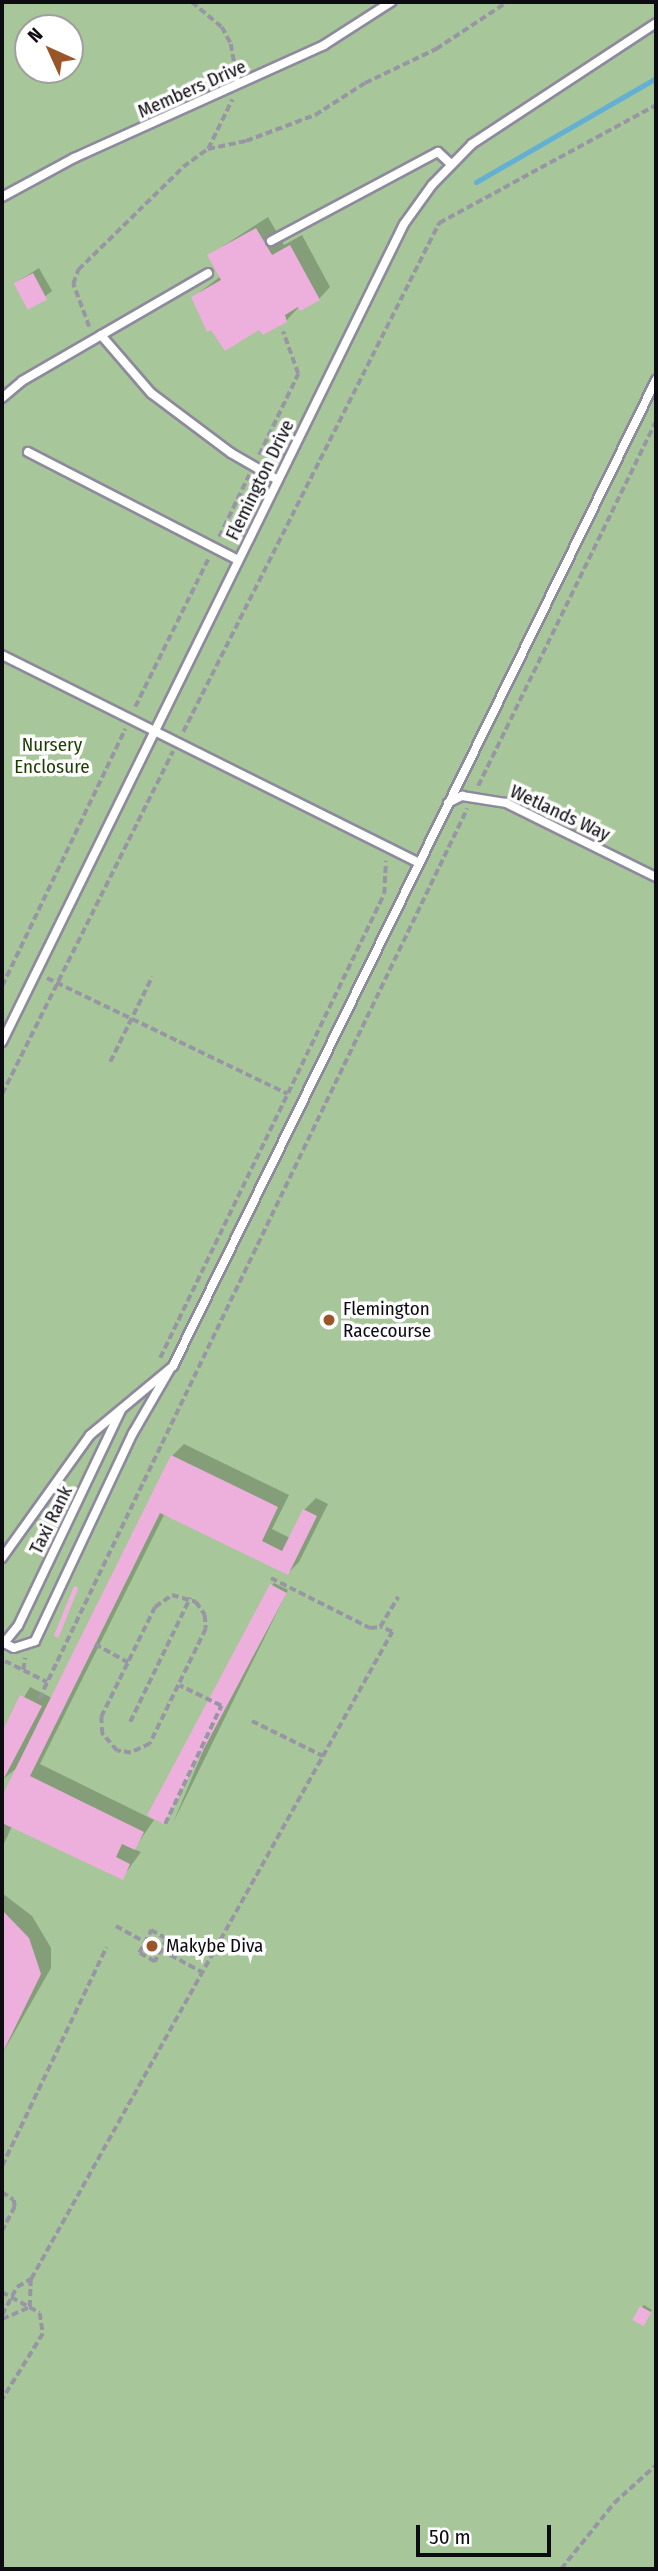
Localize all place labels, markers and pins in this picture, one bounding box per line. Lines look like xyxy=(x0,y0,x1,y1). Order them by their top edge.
place label: Flemington Racecourse xyxy=(343,1298,431,1342)
marker: Flemington Racecourse xyxy=(321,1312,337,1328)
place label: Makybe Diva xyxy=(166,1935,263,1957)
marker: Makybe Diva xyxy=(144,1938,160,1954)

